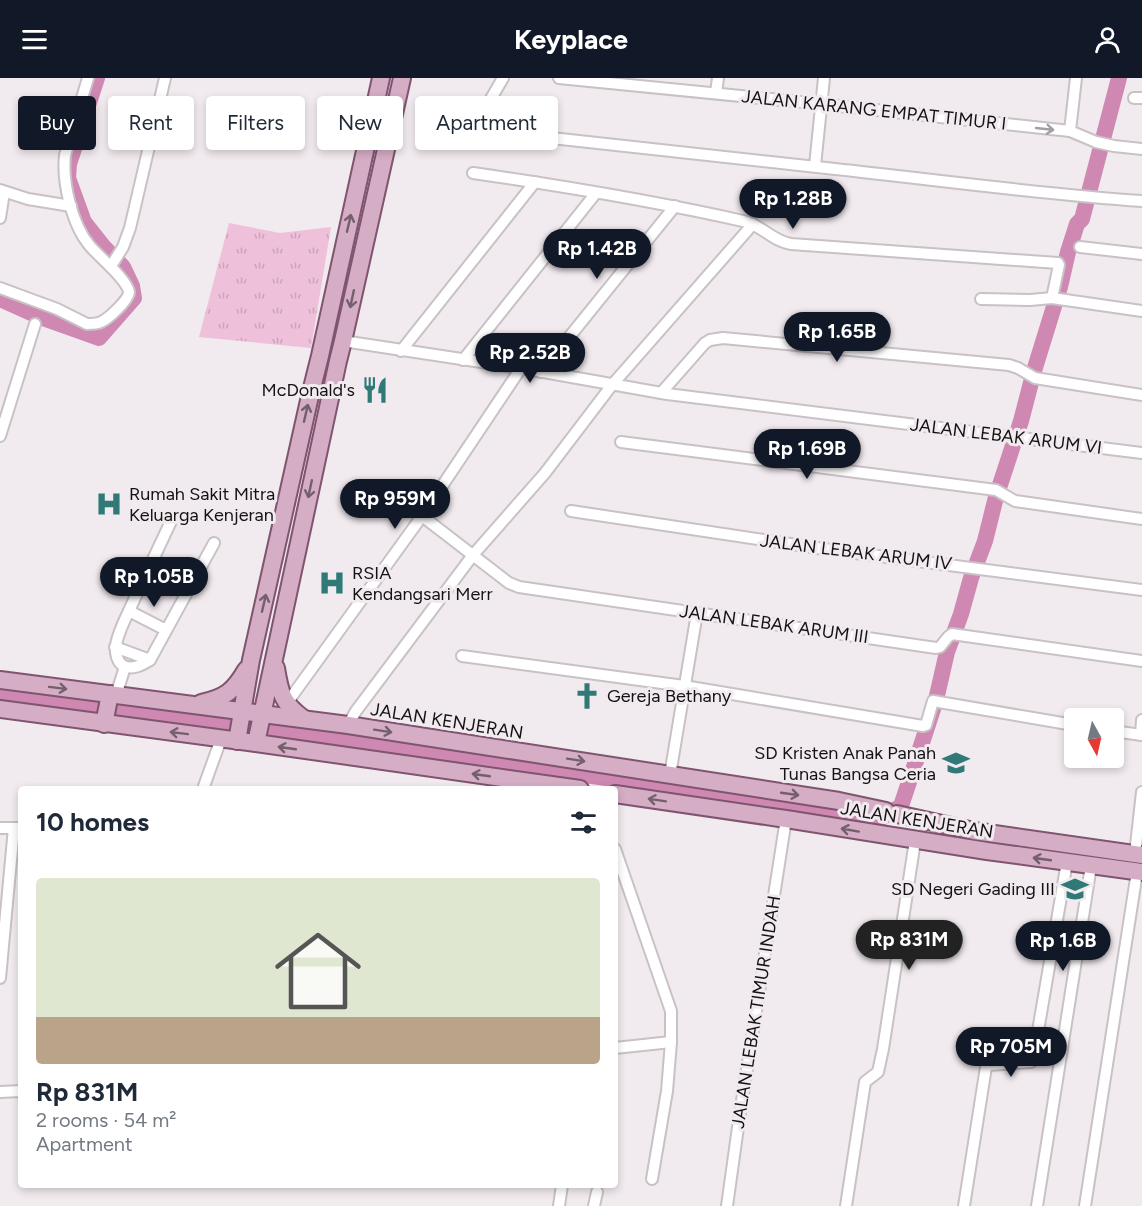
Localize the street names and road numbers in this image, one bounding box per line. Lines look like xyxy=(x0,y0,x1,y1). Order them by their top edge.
street label: JALAN KARANG EMPAT TIMUR I xyxy=(741,85,1007,135)
street label: JALAN LEBAK ARUM VI xyxy=(909,413,1103,459)
street label: JALAN LEBAK ARUM IV xyxy=(759,529,954,575)
street label: JALAN LEBAK ARUM III xyxy=(678,600,870,648)
street label: JALAN KENJERAN xyxy=(369,698,525,744)
street label: JALAN KENJERAN xyxy=(839,797,995,843)
street label: JALAN LEBAK TIMUR INDAH xyxy=(727,894,785,1130)

